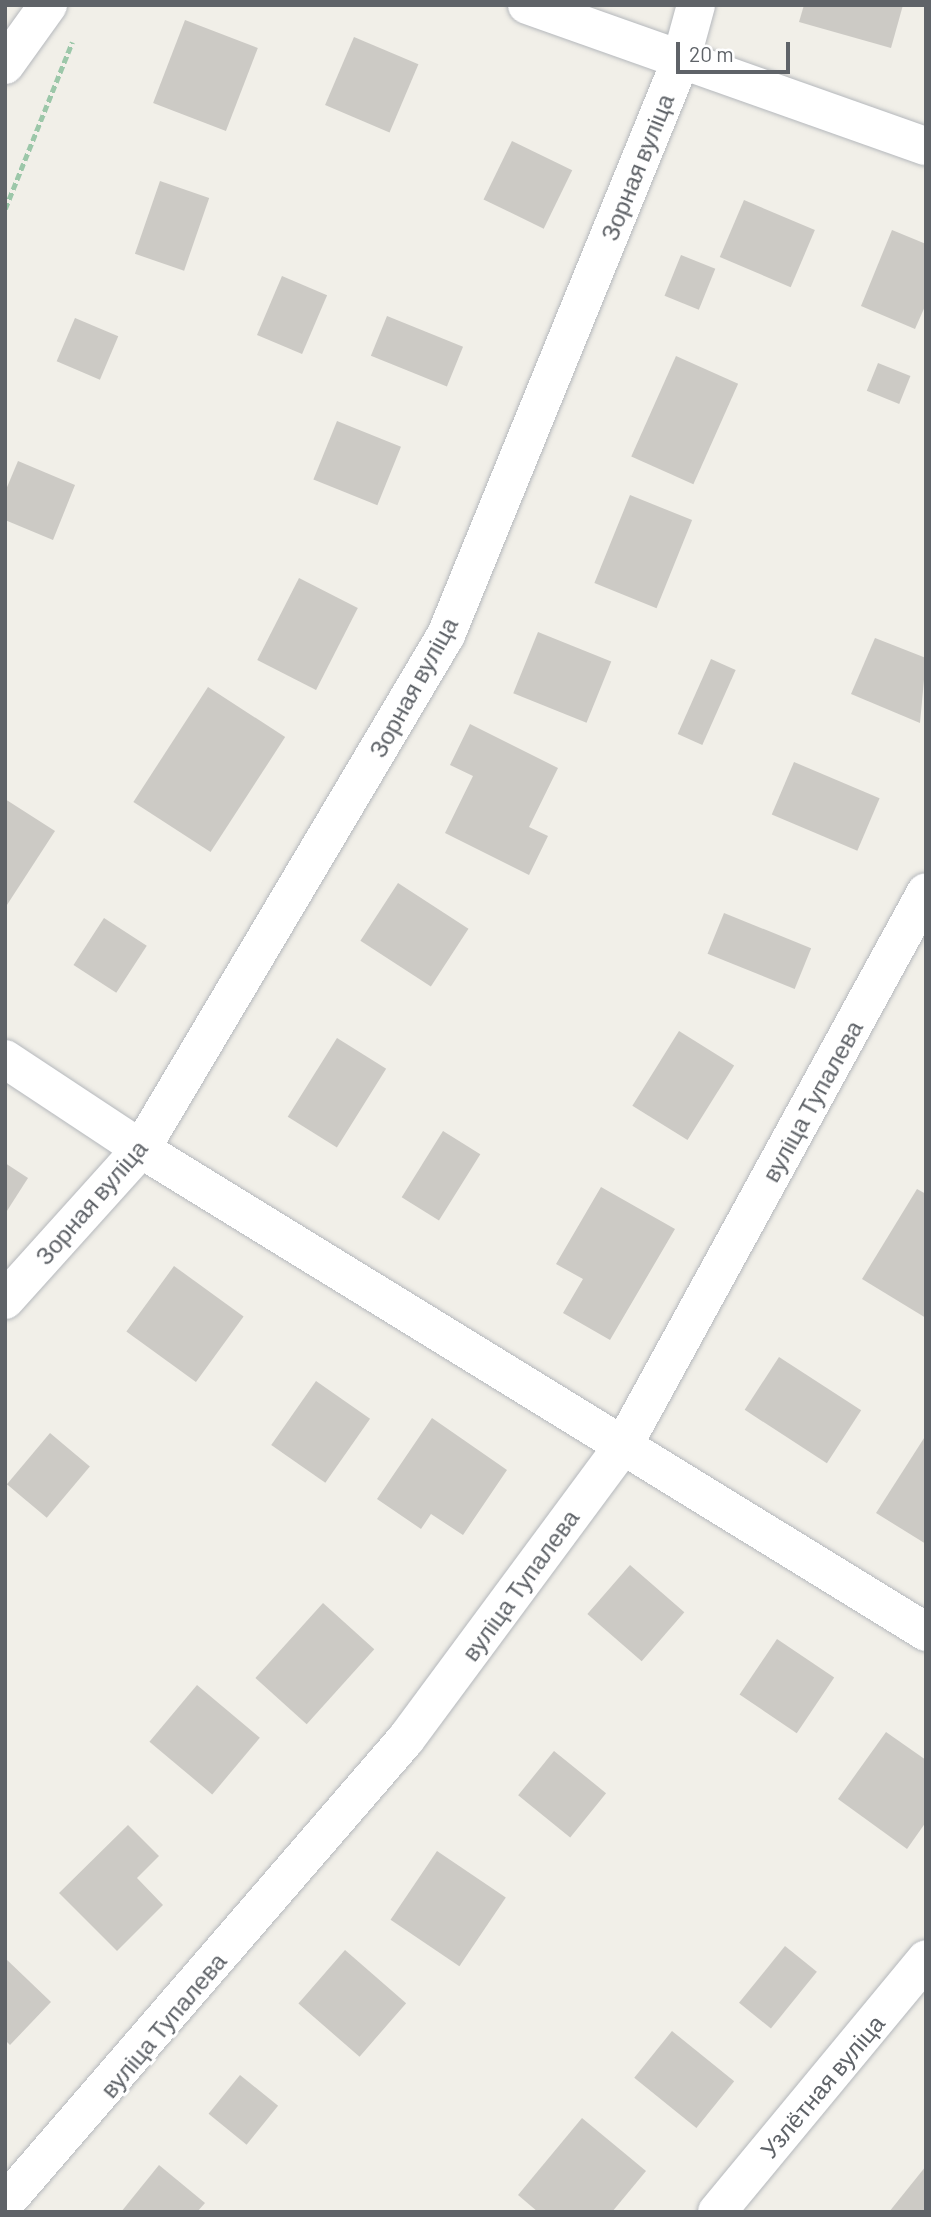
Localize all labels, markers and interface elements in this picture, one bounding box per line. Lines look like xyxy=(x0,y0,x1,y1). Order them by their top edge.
scale bar xyxy=(679,28,793,72)
text: 20 m xyxy=(689,41,734,66)
street label: Зорная вуліца xyxy=(594,89,680,245)
street label: Зорная вуліца xyxy=(363,612,463,762)
street label: вуліца Тупалева xyxy=(756,1015,868,1187)
street label: Зорная вуліца xyxy=(29,1134,153,1270)
street label: вуліца Тупалева xyxy=(456,1504,584,1666)
street label: вуліца Тупалева xyxy=(94,1947,232,2103)
street label: Узлётная вуліца xyxy=(754,2009,890,2163)

